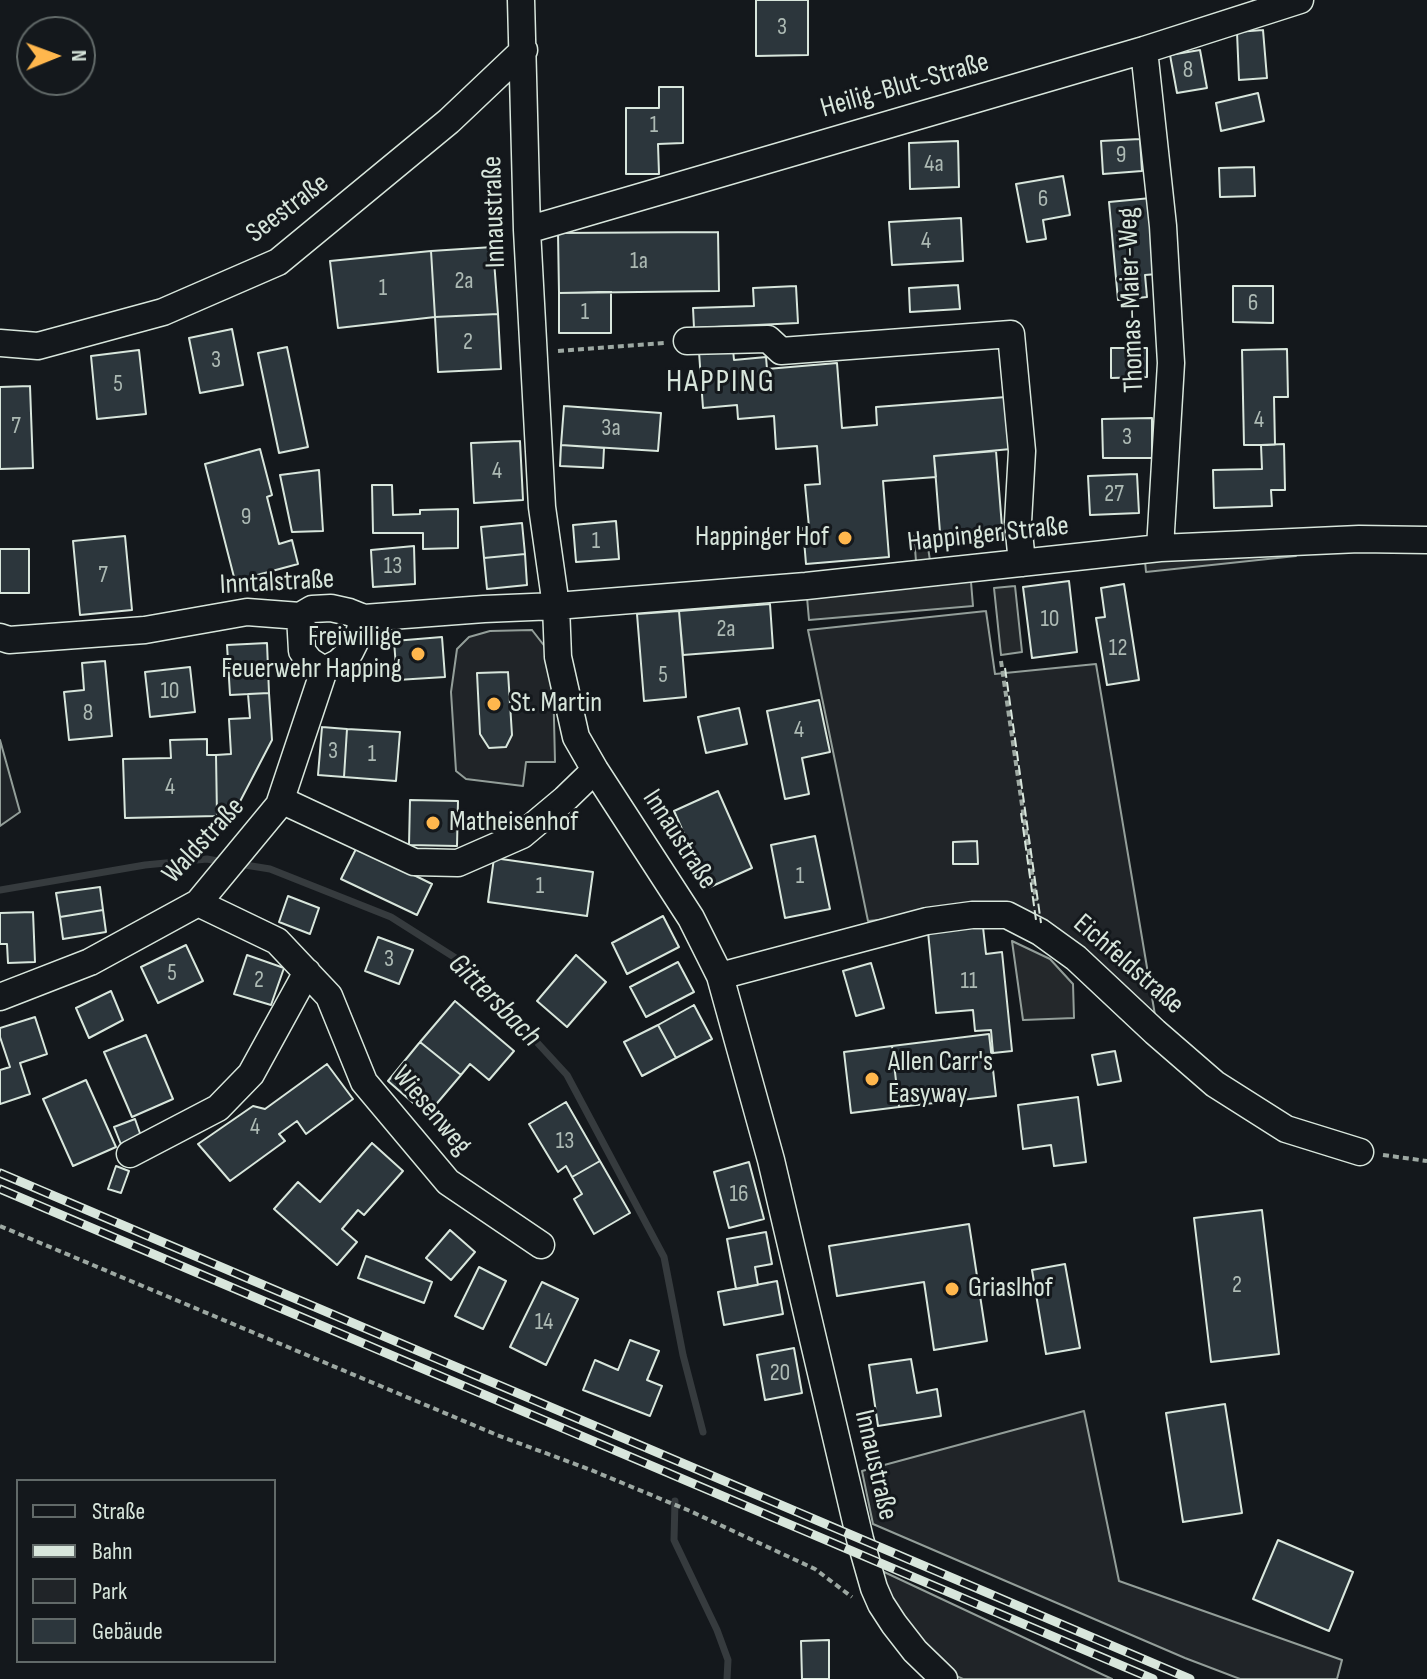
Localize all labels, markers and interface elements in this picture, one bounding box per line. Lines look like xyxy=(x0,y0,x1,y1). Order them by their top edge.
house number: 3 xyxy=(777,14,787,42)
north arrow xyxy=(16,16,96,96)
street label: Heilig-Blut-Straße xyxy=(817,46,993,126)
text: N xyxy=(65,49,92,62)
house number: 8 xyxy=(1183,57,1193,85)
house number: 1 xyxy=(650,112,658,140)
house number: 9 xyxy=(1116,142,1126,170)
house number: 4a xyxy=(924,151,944,179)
street label: Innaustraße xyxy=(476,155,514,269)
street label: Seestraße xyxy=(240,167,336,251)
house number: 6 xyxy=(1038,186,1048,214)
street label: Thomas-Maier-Weg xyxy=(1112,207,1152,393)
house number: 4 xyxy=(921,228,931,256)
house number: 1a xyxy=(630,248,648,276)
house number: 2a xyxy=(454,268,474,296)
house number: 1 xyxy=(379,275,387,303)
house number: 6 xyxy=(1248,290,1258,318)
house number: 1 xyxy=(581,299,589,327)
house number: 2 xyxy=(463,329,473,357)
house number: 3 xyxy=(211,347,221,375)
district label: HAPPING xyxy=(666,364,776,402)
house number: 5 xyxy=(113,371,123,399)
house number: 4 xyxy=(1254,407,1264,435)
house number: 7 xyxy=(11,413,21,441)
house number: 3a xyxy=(601,415,621,443)
house number: 3 xyxy=(1122,424,1132,452)
house number: 4 xyxy=(492,458,502,486)
house number: 27 xyxy=(1104,481,1124,509)
house number: 9 xyxy=(241,504,251,532)
street label: Happinger Straße xyxy=(906,510,1070,560)
place label: Happinger Hof xyxy=(695,521,829,555)
house number: 1 xyxy=(592,528,600,556)
marker: Happinger Hof xyxy=(836,529,854,547)
house number: 13 xyxy=(384,553,402,581)
house number: 7 xyxy=(98,562,108,590)
street label: Inntalstraße xyxy=(219,563,335,603)
house number: 10 xyxy=(1040,606,1060,634)
house number: 2a xyxy=(716,616,736,644)
place label: Freiwillige Feuerwehr Happing xyxy=(221,621,402,687)
house number: 12 xyxy=(1109,635,1127,663)
marker: Freiwillige Feuerwehr Happing xyxy=(409,645,427,663)
house number: 5 xyxy=(658,662,668,690)
house number: 10 xyxy=(160,678,180,706)
place label: St. Martin xyxy=(510,687,602,721)
marker: St. Martin xyxy=(485,695,503,713)
house number: 8 xyxy=(83,700,93,728)
house number: 4 xyxy=(794,717,804,745)
house number: 3 xyxy=(328,738,338,766)
house number: 1 xyxy=(368,741,376,769)
house number: 4 xyxy=(165,774,175,802)
street label: Innaustraße xyxy=(634,784,724,896)
street label: Waldstraße xyxy=(156,791,252,891)
place label: Matheisenhof xyxy=(449,806,578,840)
marker: Matheisenhof xyxy=(424,814,442,832)
house number: 1 xyxy=(796,863,804,891)
house number: 1 xyxy=(536,873,544,901)
street label: Eichfeldstraße xyxy=(1066,908,1190,1022)
house number: 3 xyxy=(384,946,394,974)
water label: Gittersbach xyxy=(440,947,548,1055)
house number: 5 xyxy=(167,960,177,988)
house number: 2 xyxy=(254,967,264,995)
house number: 11 xyxy=(961,968,977,996)
place label: Allen Carr's Easyway xyxy=(888,1046,993,1112)
street label: Wiesenweg xyxy=(384,1060,478,1162)
marker: Allen Carr's Easyway xyxy=(863,1070,881,1088)
house number: 4 xyxy=(250,1114,260,1142)
house number: 13 xyxy=(556,1128,574,1156)
house number: 16 xyxy=(730,1181,748,1209)
place label: Griaslhof xyxy=(968,1272,1053,1306)
house number: 2 xyxy=(1232,1272,1242,1300)
marker: Griaslhof xyxy=(943,1280,961,1298)
house number: 14 xyxy=(535,1309,553,1337)
house number: 20 xyxy=(770,1360,790,1388)
street label: Innaustraße xyxy=(846,1407,904,1523)
legend xyxy=(16,1479,276,1663)
text: Straße xyxy=(92,1497,145,1526)
text: Bahn xyxy=(92,1537,133,1566)
text: Park xyxy=(92,1577,127,1606)
text: Gebäude xyxy=(92,1617,163,1646)

